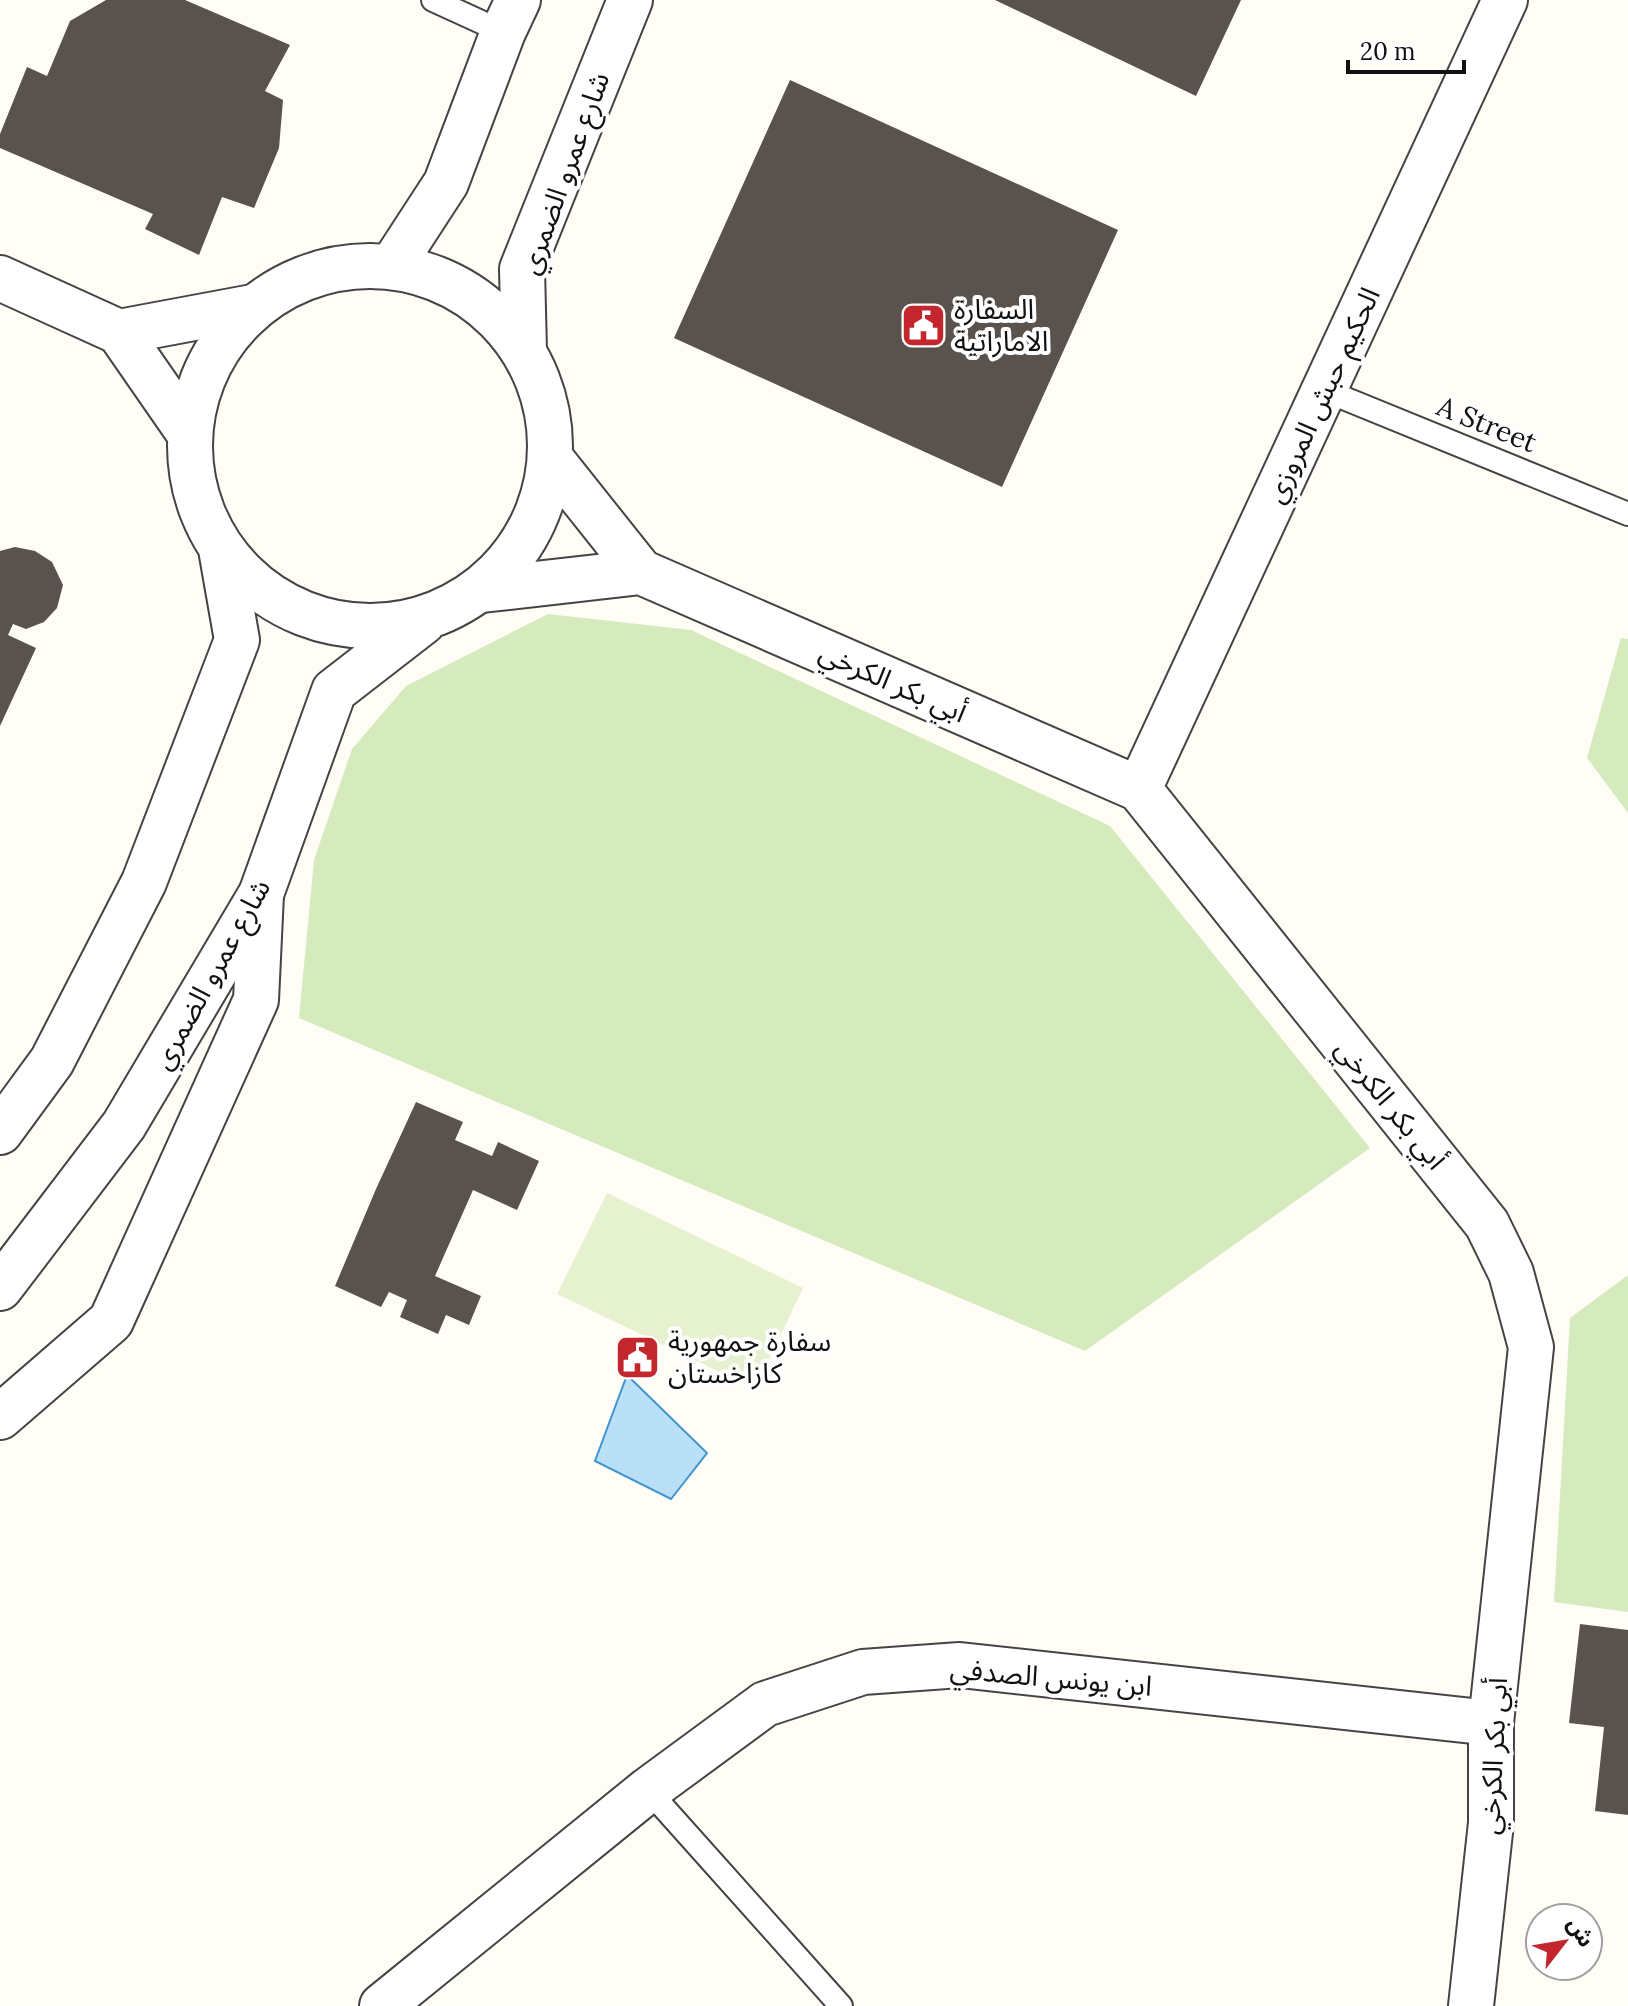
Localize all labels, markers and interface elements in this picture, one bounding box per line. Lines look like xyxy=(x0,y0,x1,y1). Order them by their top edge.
scale bar xyxy=(1348,24,1464,74)
text: 20 m xyxy=(1360,36,1416,67)
street label: شارع عمرو الضمري xyxy=(511,67,620,280)
street label: الحكيم حبش المروزي xyxy=(1256,281,1391,510)
place label: السفارة الاماراتية xyxy=(954,291,1048,359)
public building icon: السفارة الاماراتية xyxy=(899,301,947,349)
street label: A Street xyxy=(1431,387,1542,460)
street label: أبي بكر الكرخي xyxy=(812,634,972,734)
street label: شارع عمرو الضمري xyxy=(144,872,281,1077)
street label: أبي بكر الكرخي xyxy=(1325,1031,1455,1179)
place label: سفارة جمهورية كازاخستان xyxy=(668,1323,831,1391)
public building icon: سفارة جمهورية كازاخستان xyxy=(613,1333,661,1381)
street label: ابن يونس الصدفي xyxy=(948,1650,1153,1707)
street label: أبي بكر الكرخي xyxy=(1471,1676,1519,1836)
north arrow xyxy=(1524,1902,1604,1982)
text: ش xyxy=(1561,1912,1601,1952)

